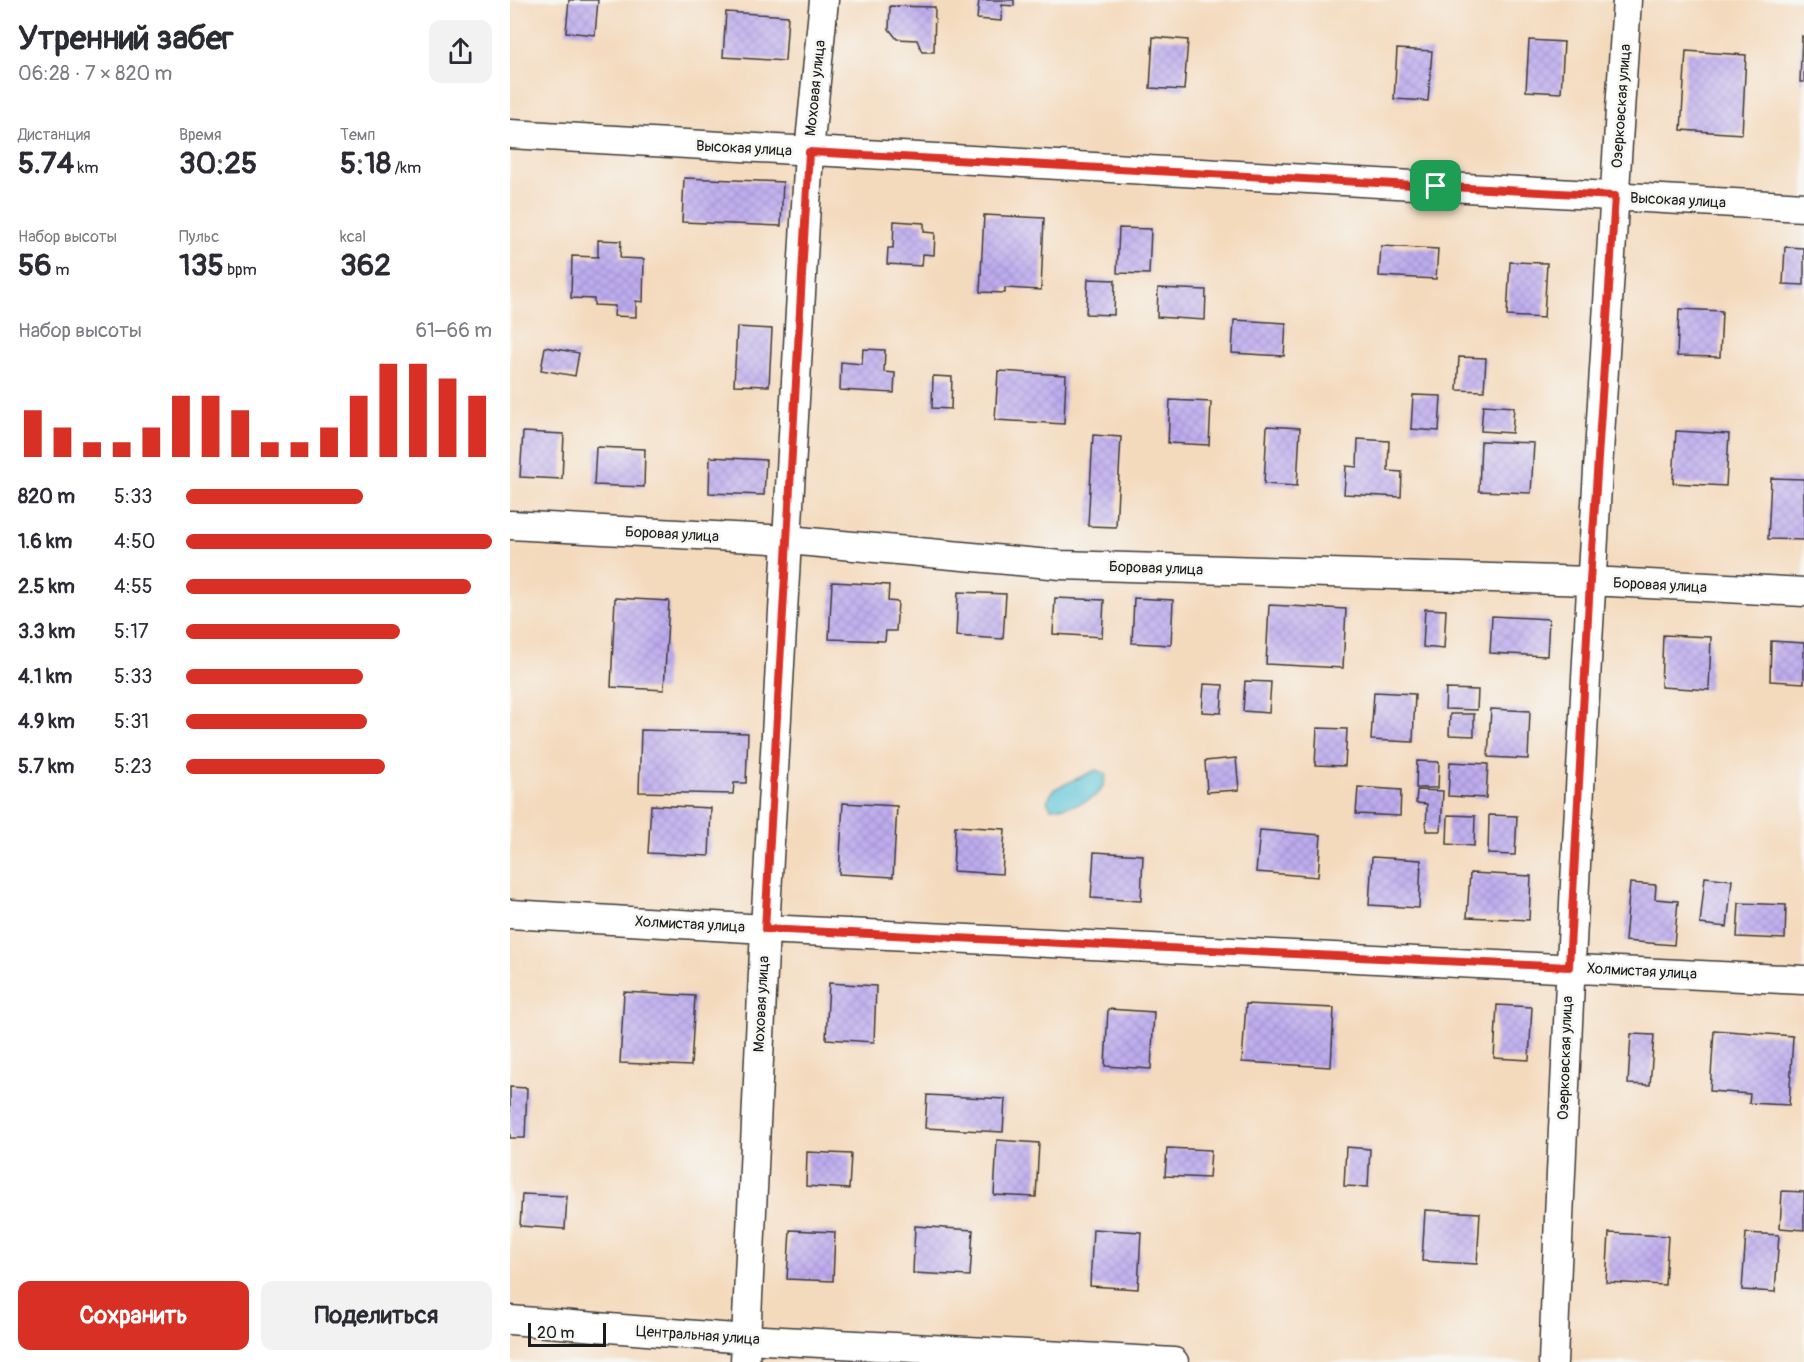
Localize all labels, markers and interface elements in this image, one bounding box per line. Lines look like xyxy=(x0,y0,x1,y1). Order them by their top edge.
text: Утренний забег xyxy=(18,18,234,59)
button: share xyxy=(429,20,492,83)
street label: Моховая улица xyxy=(801,39,830,137)
street label: Озерковская улица xyxy=(1608,43,1635,169)
text: 06:28 · 7 × 820 m xyxy=(18,61,172,86)
text: Дистанция xyxy=(18,125,91,145)
text: Время xyxy=(179,125,222,145)
text: Темп xyxy=(340,125,375,145)
street label: Высокая улица xyxy=(695,136,793,161)
text: 5.74 xyxy=(18,145,74,182)
text: 30:25 xyxy=(179,145,257,182)
text: 5:18 xyxy=(340,145,391,182)
text: km xyxy=(74,158,98,178)
text: /km xyxy=(391,158,421,178)
pin xyxy=(1410,160,1461,211)
icon: arrive xyxy=(1419,169,1452,202)
street label: Высокая улица xyxy=(1629,188,1727,213)
text: Набор высоты xyxy=(18,227,117,247)
text: Пульс xyxy=(179,227,219,247)
text: kcal xyxy=(340,227,366,247)
text: 56 xyxy=(18,247,52,284)
text: 135 xyxy=(179,247,224,284)
text: 362 xyxy=(340,247,391,284)
text: m xyxy=(52,260,69,280)
text: bpm xyxy=(224,260,257,280)
text: Набор высоты xyxy=(18,318,142,343)
text: 61–66 m xyxy=(415,318,492,343)
text: 820 m xyxy=(18,484,75,509)
text: 5:33 xyxy=(114,484,153,509)
street label: Боровая улица xyxy=(624,523,720,546)
text: 1.6 km xyxy=(18,529,72,554)
text: 4:50 xyxy=(114,529,155,554)
street label: Боровая улица xyxy=(1109,557,1203,580)
text: 2.5 km xyxy=(18,574,75,599)
text: 4:55 xyxy=(114,574,153,599)
street label: Боровая улица xyxy=(1612,574,1708,597)
text: 3.3 km xyxy=(18,619,75,644)
text: 5:17 xyxy=(114,619,149,644)
text: 4.1 km xyxy=(18,664,72,689)
text: 5:33 xyxy=(114,664,153,689)
text: 4.9 km xyxy=(18,709,75,734)
text: 5:31 xyxy=(114,709,149,734)
text: 5.7 km xyxy=(18,754,74,779)
text: 5:23 xyxy=(114,754,152,779)
street label: Холмистая улица xyxy=(635,912,745,937)
street label: Моховая улица xyxy=(749,955,774,1053)
street label: Холмистая улица xyxy=(1587,959,1697,984)
street label: Озерковская улица xyxy=(1554,996,1577,1121)
button: Сохранить xyxy=(18,1281,249,1350)
button: Поделиться xyxy=(261,1281,492,1350)
scale bar xyxy=(528,1320,606,1348)
street label: Центральная улица xyxy=(635,1322,760,1349)
text: 20 m xyxy=(537,1323,575,1343)

